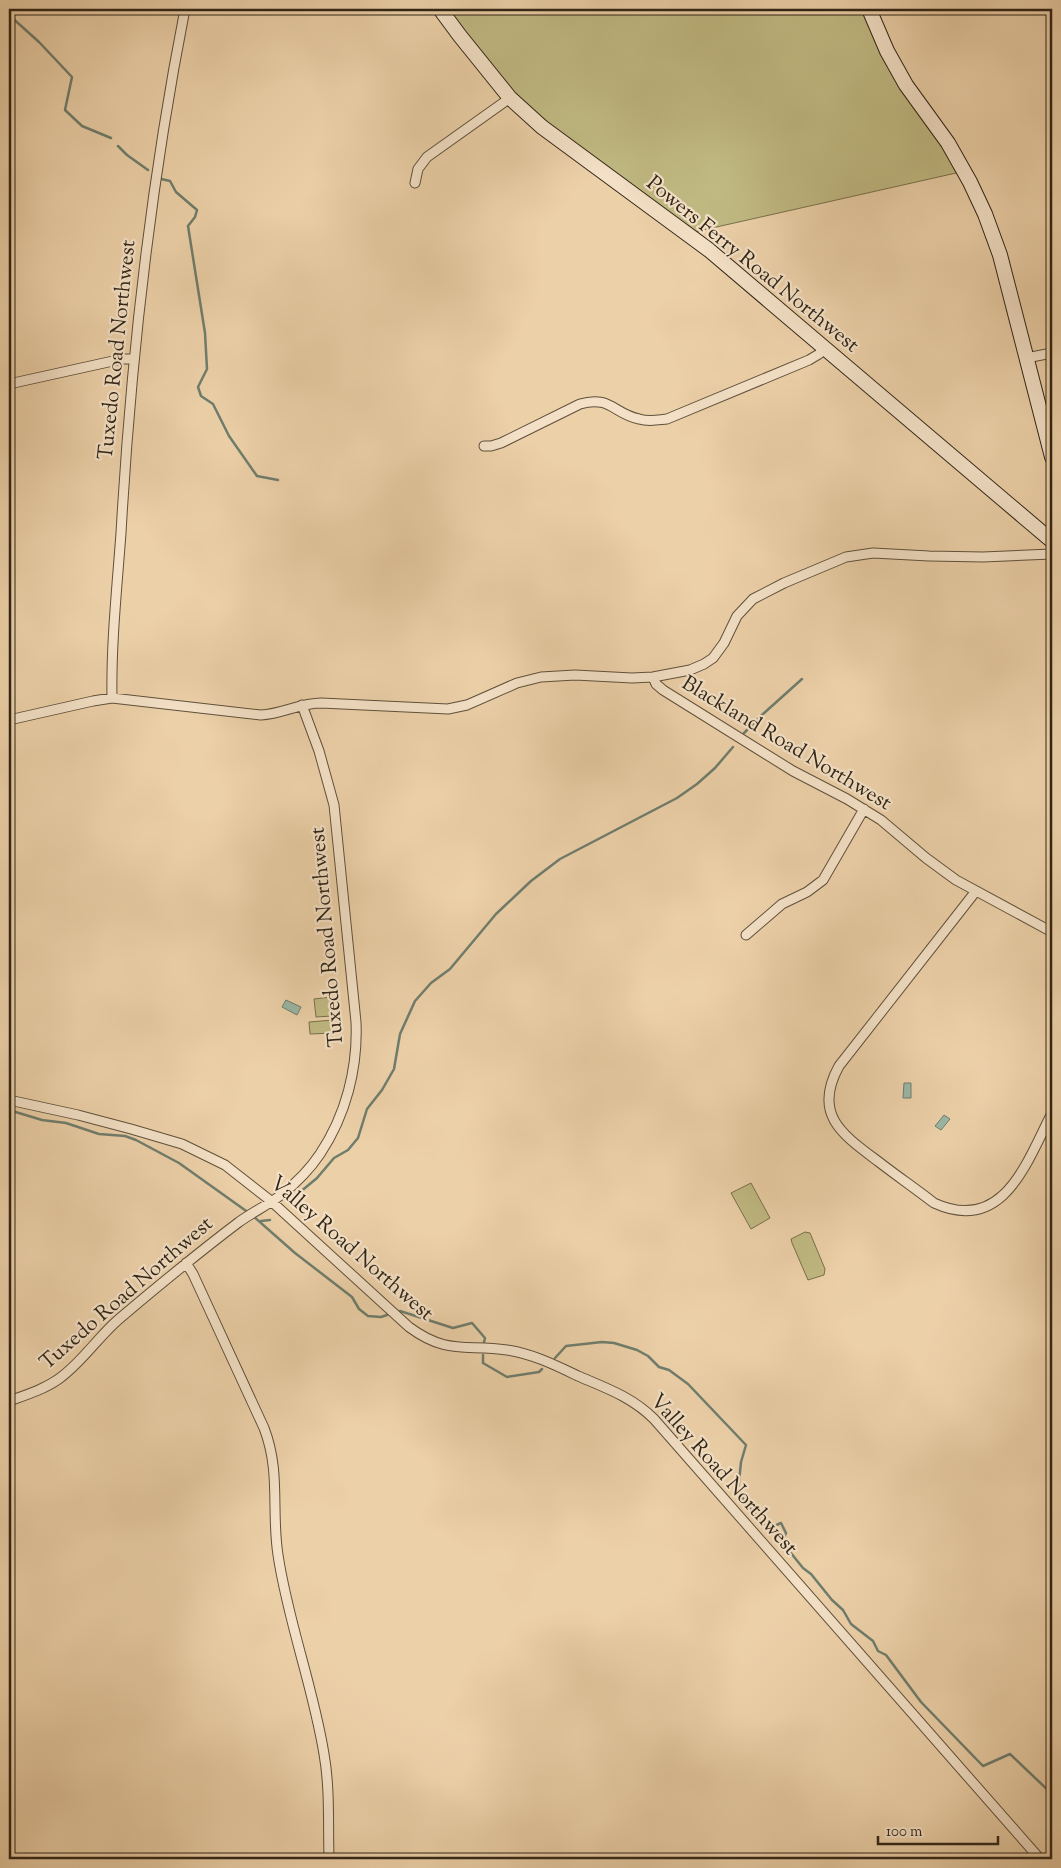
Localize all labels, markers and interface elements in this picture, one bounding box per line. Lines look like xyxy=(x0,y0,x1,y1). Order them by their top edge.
street label: Powers Ferry Road Northwest xyxy=(639,170,865,360)
street label: Tuxedo Road Northwest xyxy=(92,239,144,461)
street label: Blackland Road Northwest xyxy=(675,669,897,819)
street label: Tuxedo Road Northwest xyxy=(303,826,353,1048)
street label: Valley Road Northwest xyxy=(263,1169,439,1329)
street label: Tuxedo Road Northwest xyxy=(34,1210,220,1378)
street label: Valley Road Northwest xyxy=(642,1388,804,1562)
scale bar xyxy=(878,1813,998,1845)
text: 100 m xyxy=(886,1822,923,1843)

